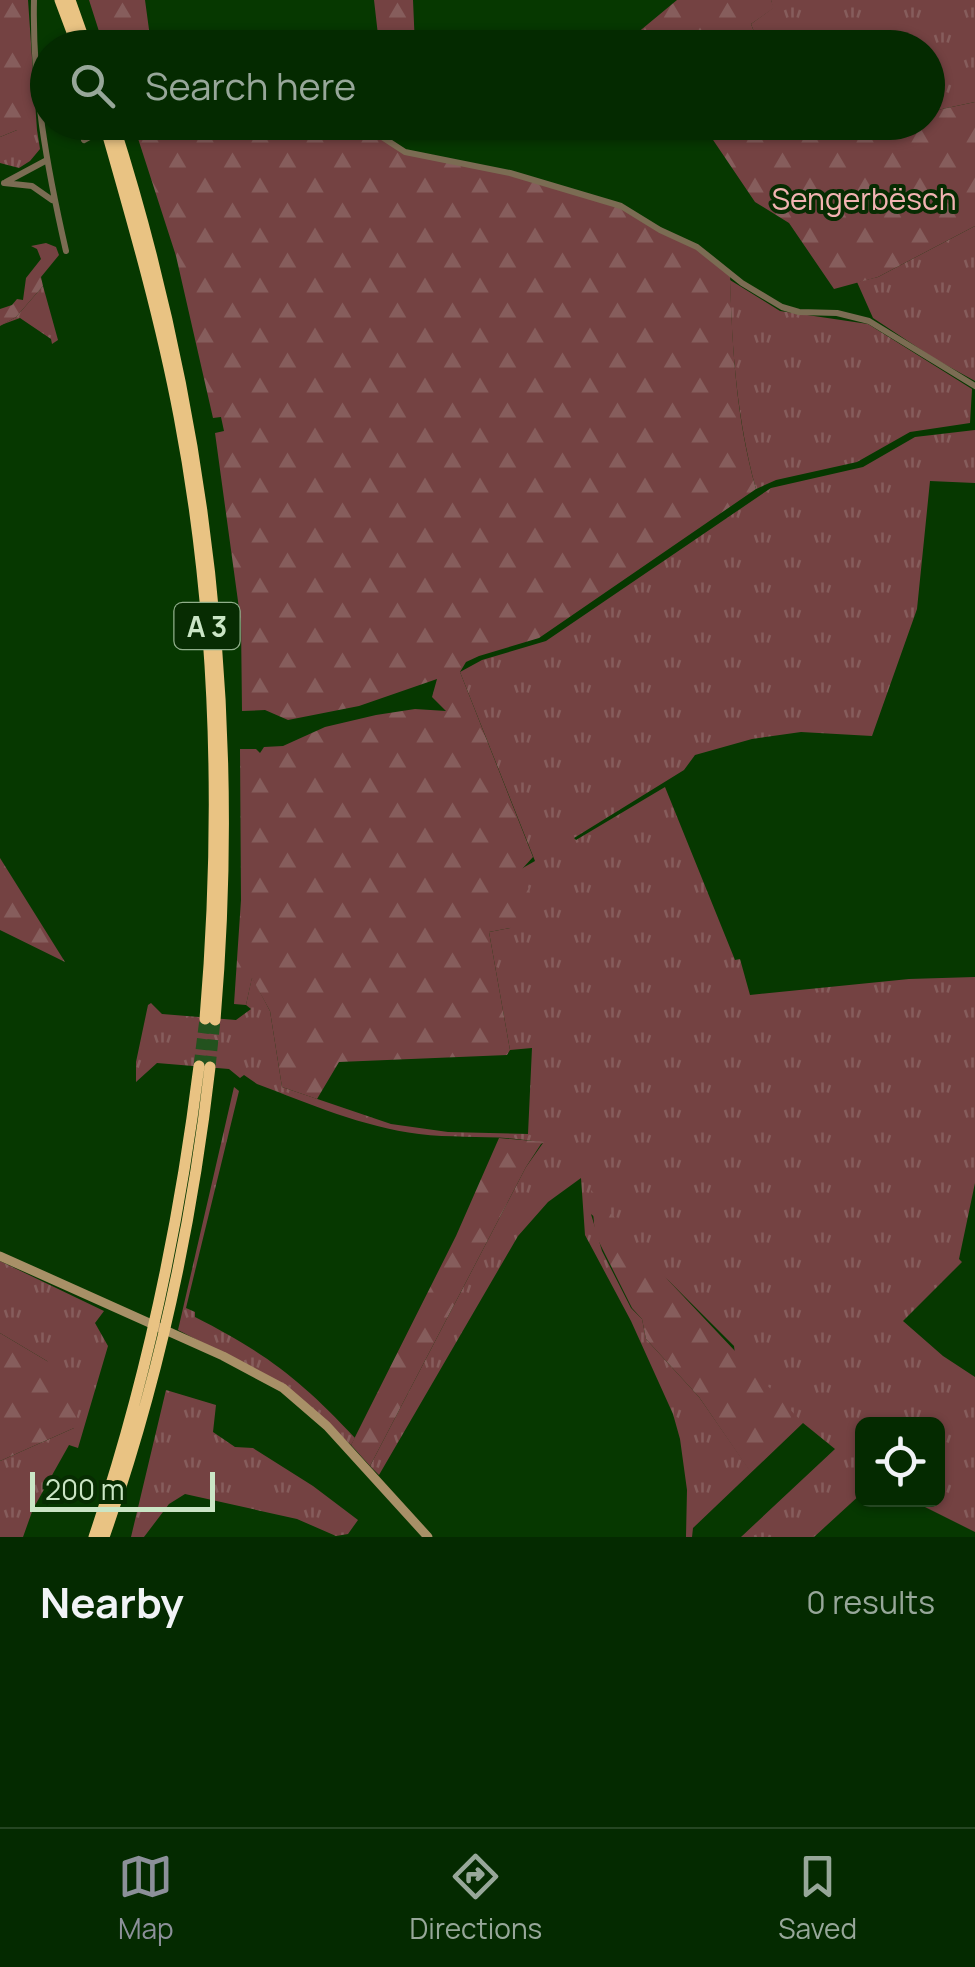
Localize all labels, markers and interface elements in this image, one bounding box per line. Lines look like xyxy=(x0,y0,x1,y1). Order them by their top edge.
search box xyxy=(30,30,945,140)
icon: search xyxy=(65,58,120,113)
text: Search here xyxy=(145,59,356,111)
park label: Sengerbësch xyxy=(772,178,956,219)
road number: A 3 xyxy=(174,603,240,649)
map controls xyxy=(855,1417,945,1507)
button: locate xyxy=(855,1417,945,1507)
scale bar xyxy=(30,1467,215,1512)
text: 200 m xyxy=(45,1470,124,1508)
text: Nearby xyxy=(40,1573,184,1631)
text: 0 results xyxy=(806,1580,935,1624)
tab: Map xyxy=(118,1849,174,1947)
tab: Directions xyxy=(410,1849,542,1947)
tab: Saved xyxy=(778,1849,857,1947)

